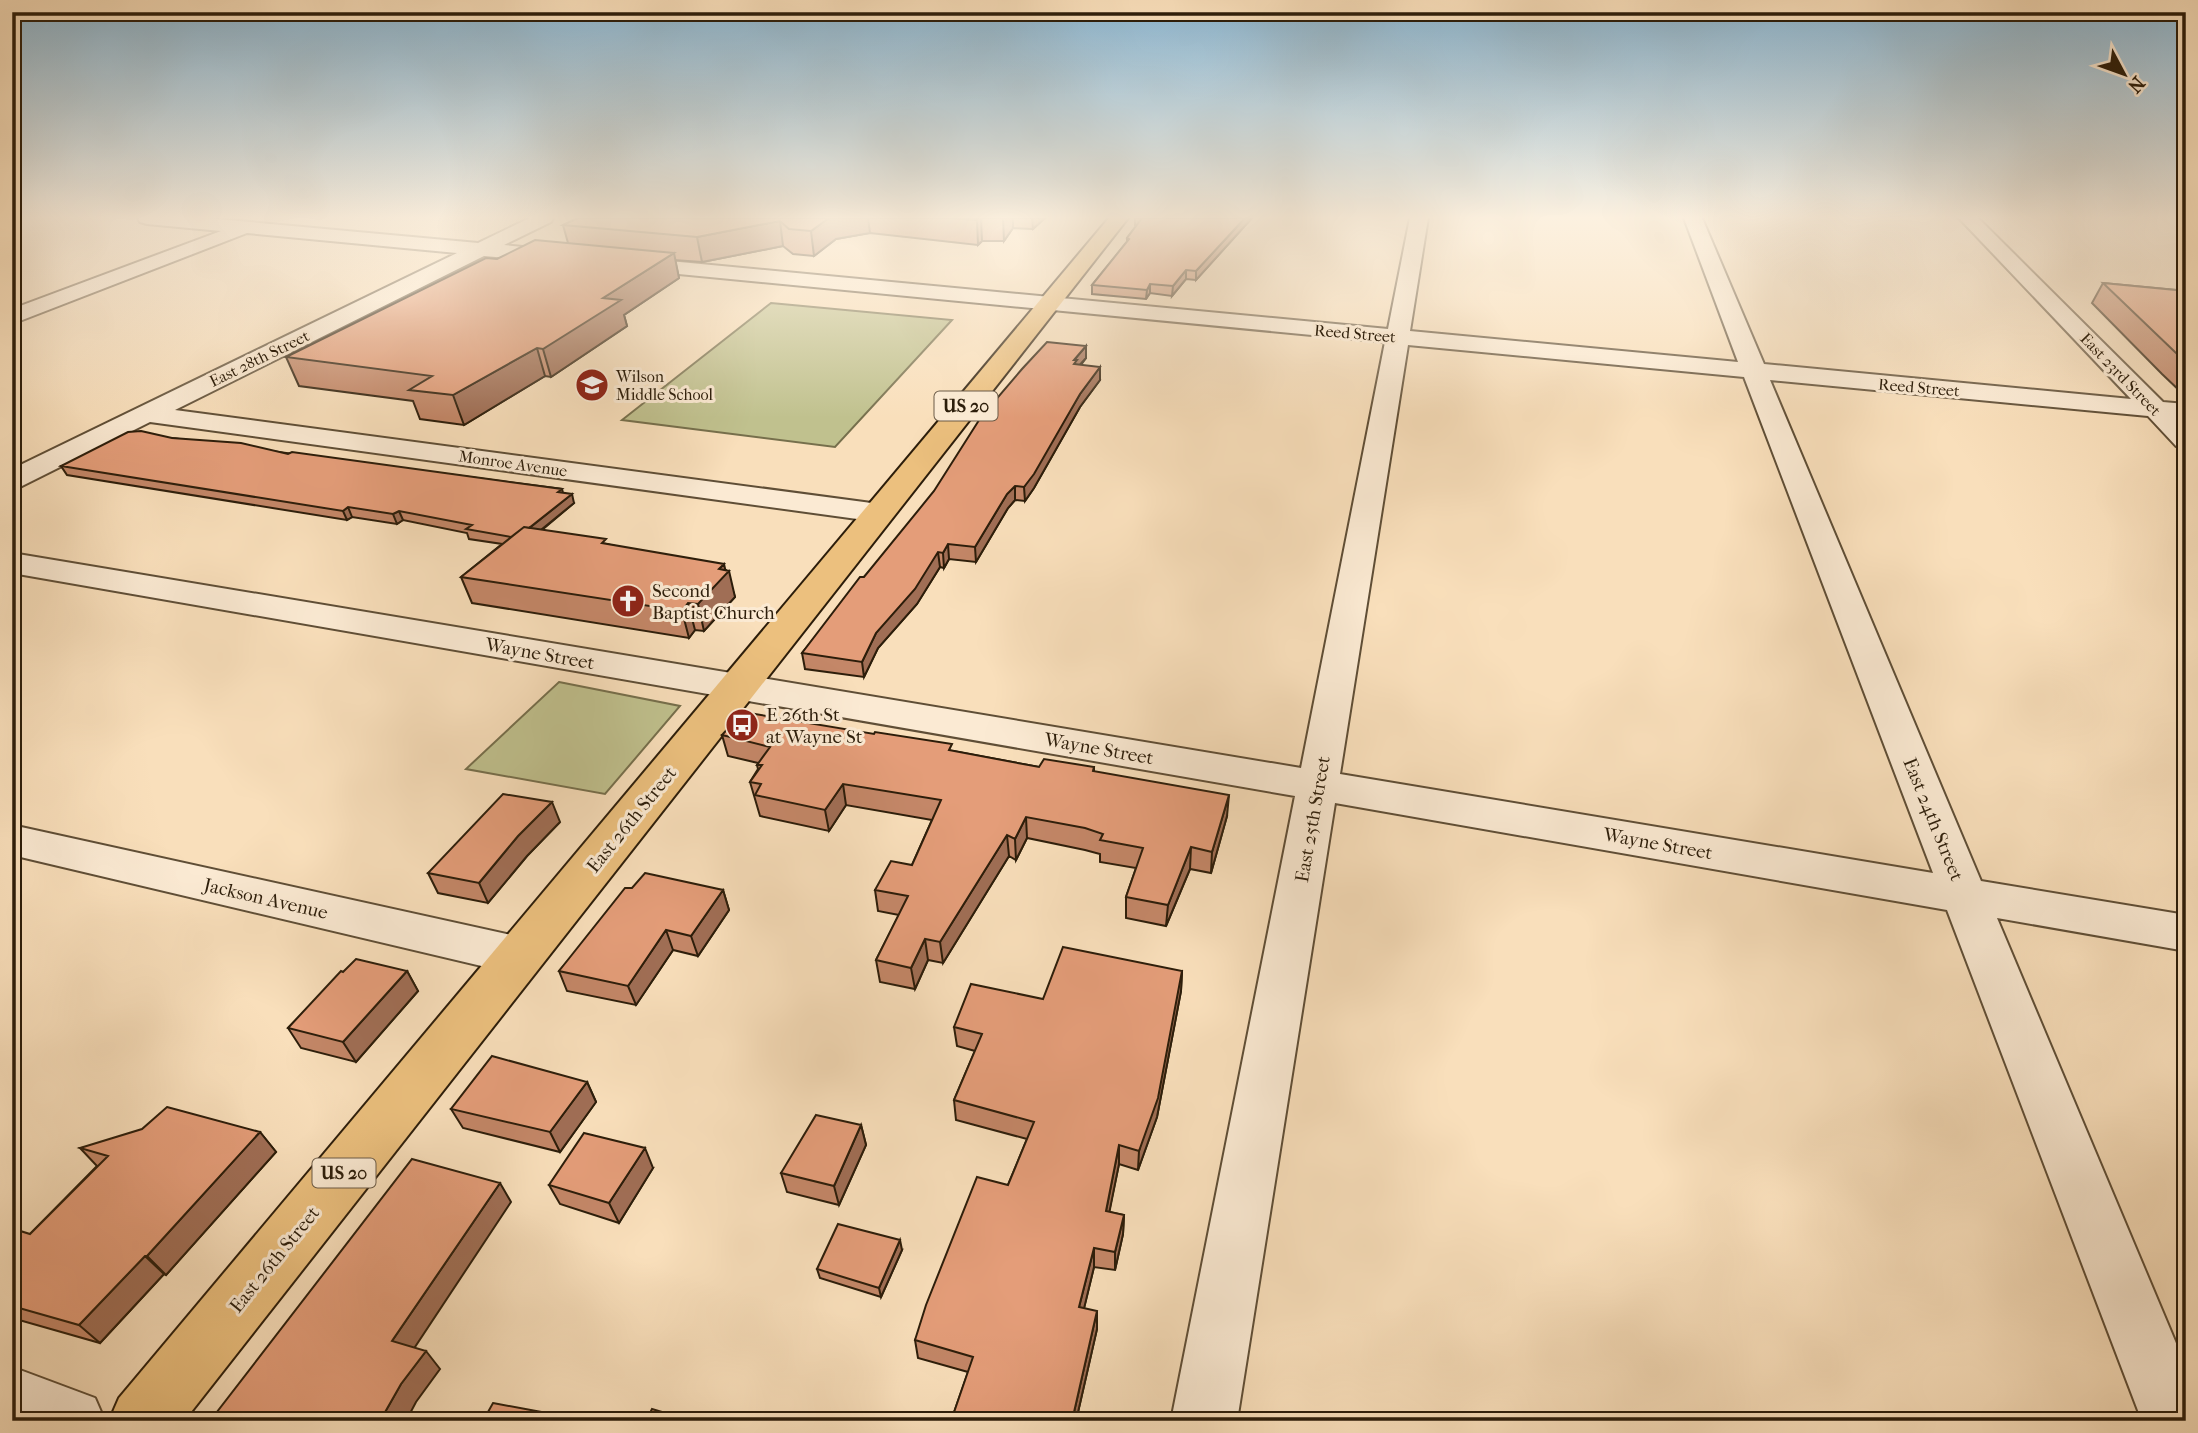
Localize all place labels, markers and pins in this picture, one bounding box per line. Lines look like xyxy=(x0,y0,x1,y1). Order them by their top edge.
school or university icon: Wilson Middle School xyxy=(573,366,611,404)
place label: Wilson Middle School xyxy=(615,367,714,404)
place label: Second Baptist Church xyxy=(652,580,775,624)
church icon: Second Baptist Church xyxy=(609,582,647,620)
place label: E 26th St at Wayne St xyxy=(766,704,863,748)
bus stop icon: E 26th St at Wayne St xyxy=(723,706,761,744)

